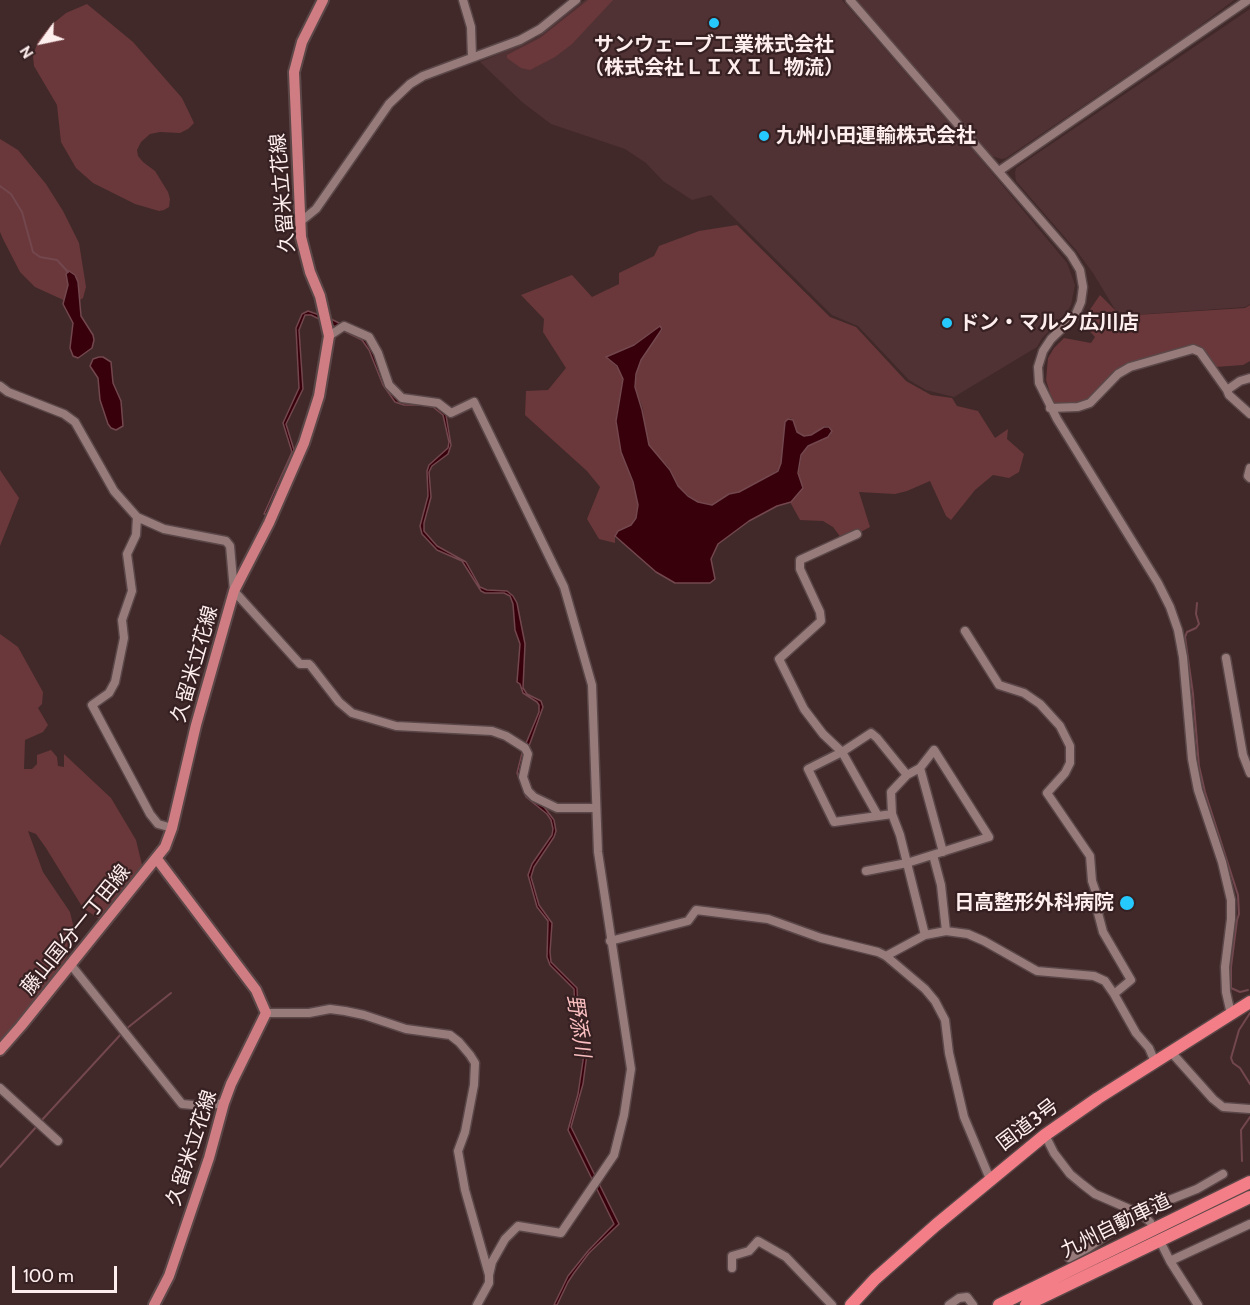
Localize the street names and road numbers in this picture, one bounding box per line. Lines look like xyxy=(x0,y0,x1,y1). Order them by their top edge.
street label: 久留米立花線 xyxy=(266,132,300,254)
street label: 久留米立花線 xyxy=(167,603,223,725)
street label: 藤山国分一丁田線 xyxy=(16,860,136,1000)
street label: 久留米立花線 xyxy=(162,1087,222,1209)
street label: 国道3号 xyxy=(992,1094,1064,1156)
street label: 九州自動車道 xyxy=(1057,1189,1175,1263)

